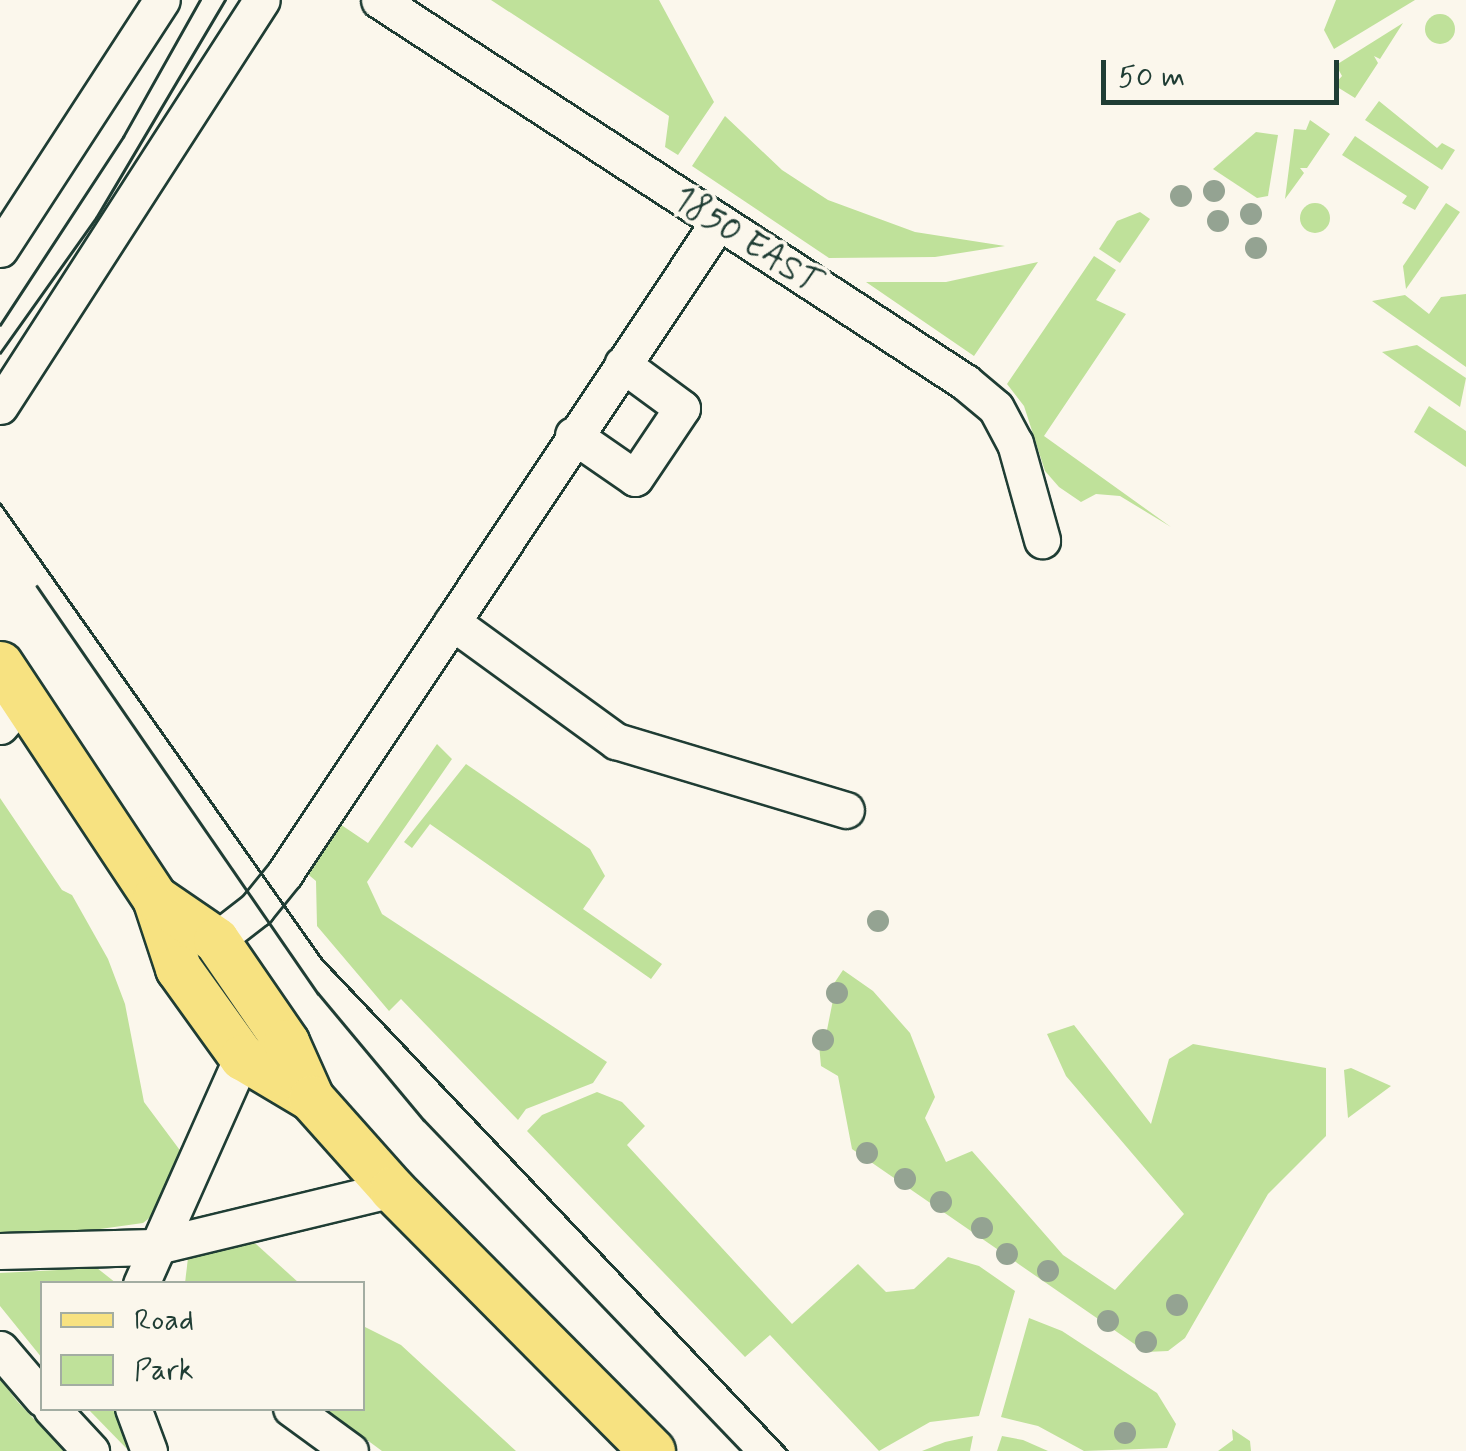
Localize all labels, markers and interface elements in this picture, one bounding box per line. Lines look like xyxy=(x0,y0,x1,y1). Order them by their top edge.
scale bar xyxy=(1106,40,1344,102)
text: 50 m xyxy=(1118,58,1185,97)
street label: 1850 EAST xyxy=(665,178,829,304)
legend xyxy=(40,1281,365,1411)
text: Road xyxy=(134,1301,194,1340)
text: Park xyxy=(134,1351,194,1390)

